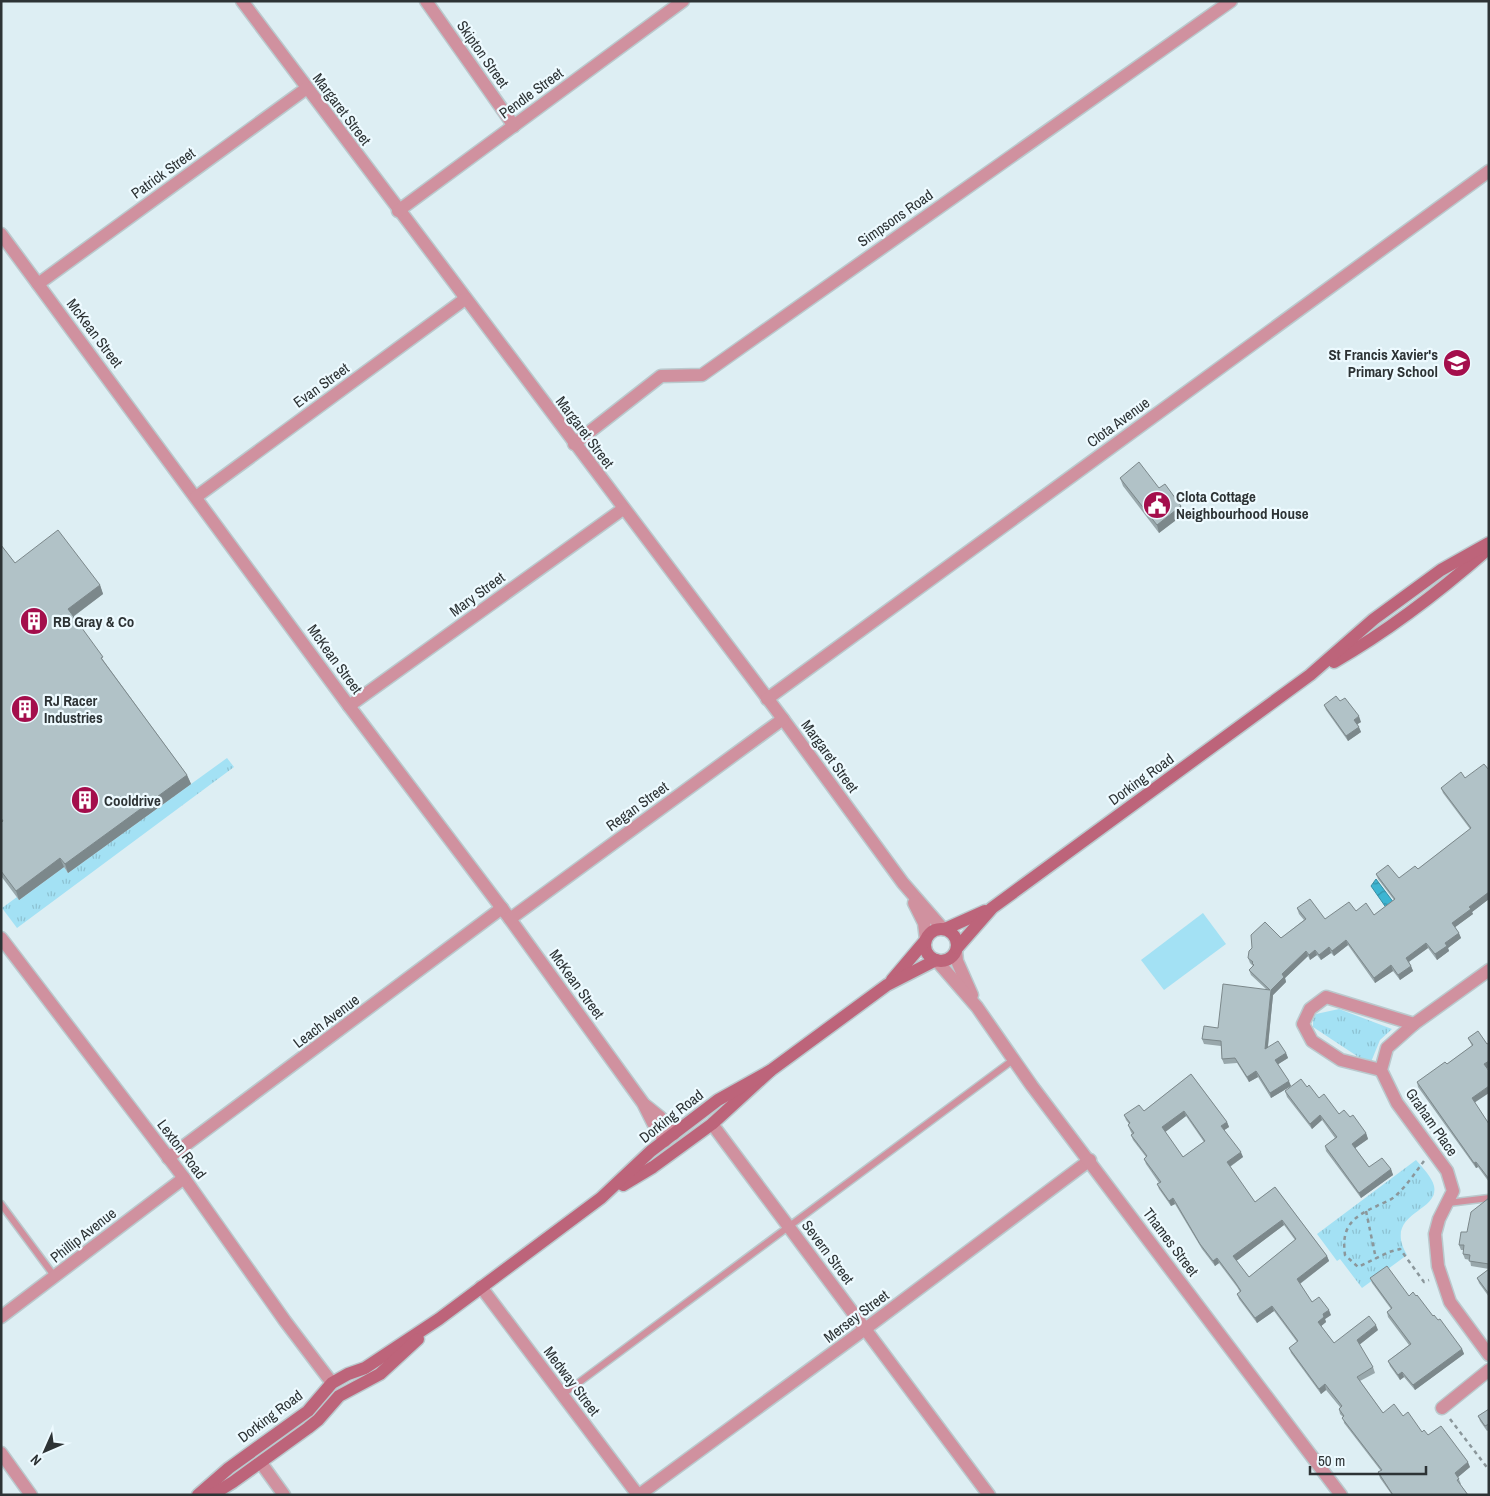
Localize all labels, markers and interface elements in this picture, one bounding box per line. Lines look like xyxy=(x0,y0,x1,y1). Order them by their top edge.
street label: Skipton Street xyxy=(452,16,514,92)
street label: Pendle Street xyxy=(495,62,568,123)
street label: Margaret Street xyxy=(308,69,376,150)
street label: Patrick Street xyxy=(127,142,200,203)
street label: Simpsons Road xyxy=(853,184,937,252)
street label: McKean Street xyxy=(62,294,128,372)
place label: St Francis Xavier's Primary School xyxy=(1328,344,1438,382)
school or university icon: St Francis Xavier's Primary School xyxy=(1442,348,1472,378)
street label: Evan Street xyxy=(289,357,354,412)
street label: Margaret Street xyxy=(551,392,619,473)
street label: Clota Avenue xyxy=(1082,392,1154,452)
place label: Clota Cottage Neighbourhood House xyxy=(1176,486,1309,524)
public building icon: Clota Cottage Neighbourhood House xyxy=(1142,490,1172,520)
street label: Mary Street xyxy=(445,566,509,621)
building icon: RB Gray & Co xyxy=(19,606,49,636)
place label: RB Gray & Co xyxy=(53,611,134,632)
street label: McKean Street xyxy=(303,620,368,699)
place label: RJ Racer Industries xyxy=(44,690,103,728)
building icon: RJ Racer Industries xyxy=(10,694,40,724)
street label: Margaret Street xyxy=(796,715,864,797)
street label: Dorking Road xyxy=(1104,748,1178,810)
street label: Regan Street xyxy=(602,776,673,836)
building icon: Cooldrive xyxy=(70,785,100,815)
place label: Cooldrive xyxy=(104,790,161,811)
street label: McKean Street xyxy=(545,945,610,1024)
street label: Leach Avenue xyxy=(289,989,363,1053)
street label: Dorking Road xyxy=(635,1084,707,1148)
street label: Graham Place xyxy=(1401,1084,1463,1160)
street label: Lexton Road xyxy=(153,1115,211,1183)
street label: Phillip Avenue xyxy=(46,1202,120,1267)
street label: Thames Street xyxy=(1138,1203,1204,1281)
street label: Severn Street xyxy=(797,1216,859,1289)
street label: Mersey Street xyxy=(819,1284,893,1347)
street label: Medway Street xyxy=(539,1342,605,1421)
street label: Dorking Road xyxy=(233,1385,307,1447)
north arrow xyxy=(20,1426,70,1476)
scale bar xyxy=(1310,1444,1426,1476)
text: 50 m xyxy=(1318,1450,1345,1471)
text: N xyxy=(27,1451,45,1469)

